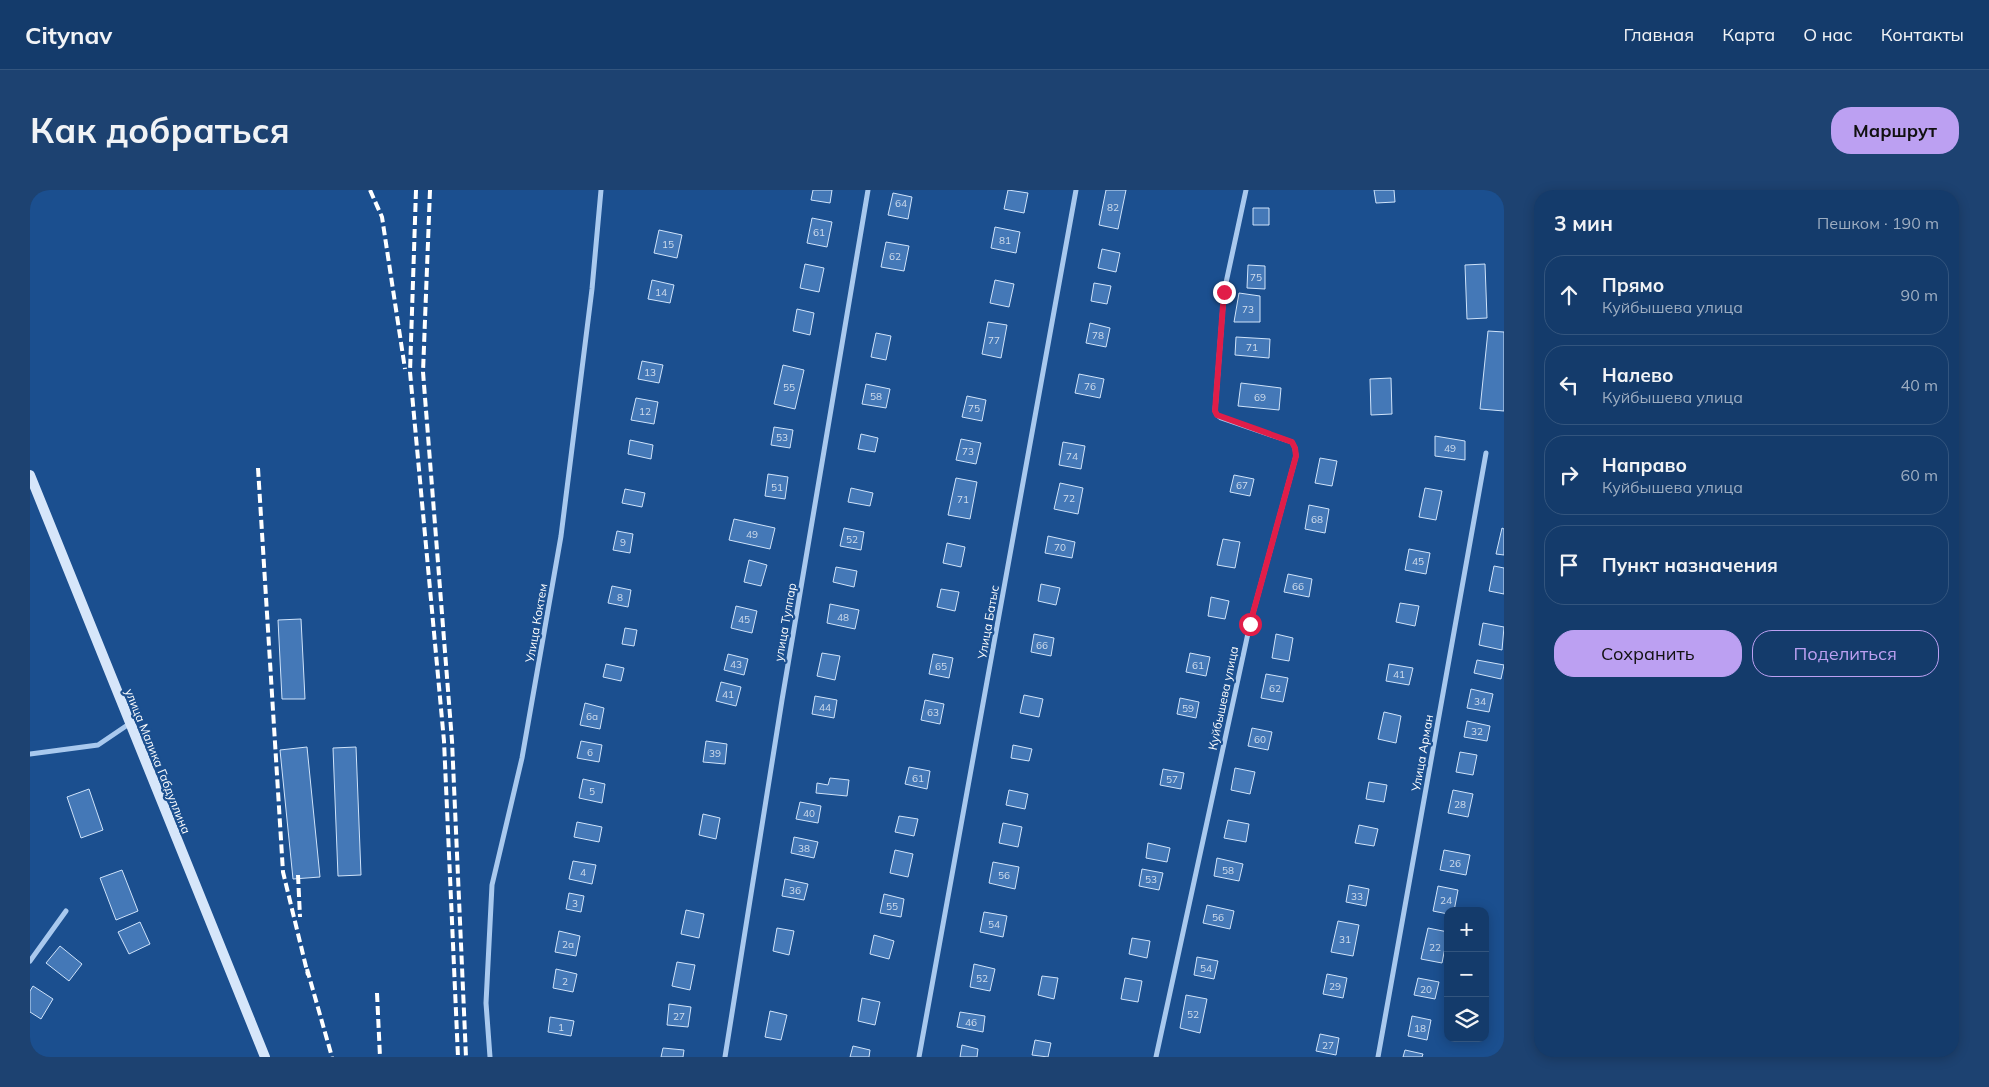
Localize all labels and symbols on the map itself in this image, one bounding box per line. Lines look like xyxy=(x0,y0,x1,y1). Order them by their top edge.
house number: 64 xyxy=(895,197,907,210)
house number: 82 xyxy=(1107,201,1119,214)
house number: 61 xyxy=(813,226,825,239)
house number: 81 xyxy=(999,234,1011,247)
house number: 15 xyxy=(662,238,674,251)
house number: 62 xyxy=(889,250,901,263)
house number: 75 xyxy=(1250,271,1262,284)
route end xyxy=(1213,281,1236,304)
house number: 14 xyxy=(655,286,667,299)
house number: 73 xyxy=(1242,303,1254,316)
house number: 78 xyxy=(1092,329,1104,342)
house number: 77 xyxy=(988,334,1000,347)
house number: 71 xyxy=(1246,341,1258,354)
house number: 13 xyxy=(644,366,656,379)
house number: 76 xyxy=(1084,380,1096,393)
house number: 55 xyxy=(783,381,795,394)
house number: 58 xyxy=(870,390,882,403)
house number: 69 xyxy=(1254,391,1266,404)
house number: 75 xyxy=(968,402,980,415)
house number: 12 xyxy=(639,405,651,418)
house number: 53 xyxy=(776,431,788,444)
house number: 49 xyxy=(1444,442,1456,455)
house number: 73 xyxy=(962,445,974,458)
house number: 74 xyxy=(1066,450,1078,463)
house number: 67 xyxy=(1236,479,1248,492)
house number: 51 xyxy=(771,481,783,494)
house number: 72 xyxy=(1063,492,1075,505)
house number: 71 xyxy=(957,493,969,506)
house number: 68 xyxy=(1311,513,1323,526)
house number: 49 xyxy=(746,528,758,541)
house number: 52 xyxy=(846,533,858,546)
house number: 9 xyxy=(620,536,626,549)
house number: 70 xyxy=(1054,541,1066,554)
house number: 45 xyxy=(1412,555,1424,568)
house number: 66 xyxy=(1292,580,1304,593)
street label: Улица Коктем xyxy=(521,582,550,665)
street label: улица Тулпар xyxy=(771,582,799,662)
street label: Улица Батыс xyxy=(974,584,1002,661)
house number: 8 xyxy=(617,591,623,604)
house number: 48 xyxy=(837,611,849,624)
house number: 45 xyxy=(738,613,750,626)
route start xyxy=(1239,613,1262,636)
house number: 66 xyxy=(1036,639,1048,652)
street label: Куйбышева улица xyxy=(1205,645,1241,751)
house number: 43 xyxy=(730,658,742,671)
house number: 61 xyxy=(1192,659,1204,672)
house number: 65 xyxy=(935,660,947,673)
house number: 41 xyxy=(1393,668,1405,681)
house number: 62 xyxy=(1269,682,1281,695)
street label: улица Малика Габдуллина xyxy=(122,686,194,836)
house number: 41 xyxy=(722,688,734,701)
house number: 34 xyxy=(1474,695,1486,708)
house number: 44 xyxy=(819,701,831,714)
house number: 59 xyxy=(1182,702,1194,715)
house number: 63 xyxy=(927,706,939,719)
house number: 6а xyxy=(586,710,598,723)
street label: Улица Арман xyxy=(1408,713,1436,794)
house number: 32 xyxy=(1471,725,1483,738)
house number: 60 xyxy=(1254,733,1266,746)
house number: 6 xyxy=(587,746,593,759)
house number: 39 xyxy=(709,747,721,760)
house number: 61 xyxy=(912,772,924,785)
house number: 57 xyxy=(1166,773,1178,786)
house number: 5 xyxy=(589,785,595,798)
house number: 28 xyxy=(1454,798,1466,811)
house number: 40 xyxy=(803,807,815,820)
house number: 38 xyxy=(798,842,810,855)
house number: 26 xyxy=(1449,857,1461,870)
house number: 58 xyxy=(1222,864,1234,877)
house number: 4 xyxy=(580,866,586,879)
house number: 56 xyxy=(998,869,1010,882)
house number: 53 xyxy=(1145,873,1157,886)
house number: 36 xyxy=(789,884,801,897)
house number: 33 xyxy=(1351,890,1363,903)
house number: 24 xyxy=(1440,894,1452,907)
house number: 3 xyxy=(572,897,578,910)
house number: 55 xyxy=(886,900,898,913)
house number: 56 xyxy=(1212,911,1224,924)
house number: 54 xyxy=(988,918,1000,931)
house number: 31 xyxy=(1339,933,1351,946)
house number: 2а xyxy=(562,938,574,951)
house number: 22 xyxy=(1429,941,1441,954)
house number: 54 xyxy=(1200,962,1212,975)
house number: 52 xyxy=(976,972,988,985)
house number: 2 xyxy=(562,975,568,988)
house number: 29 xyxy=(1329,980,1341,993)
house number: 20 xyxy=(1420,983,1432,996)
house number: 52 xyxy=(1187,1008,1199,1021)
house number: 27 xyxy=(673,1010,685,1023)
house number: 46 xyxy=(965,1016,977,1029)
house number: 1 xyxy=(558,1021,564,1034)
house number: 18 xyxy=(1414,1022,1426,1035)
house number: 27 xyxy=(1322,1039,1334,1052)

